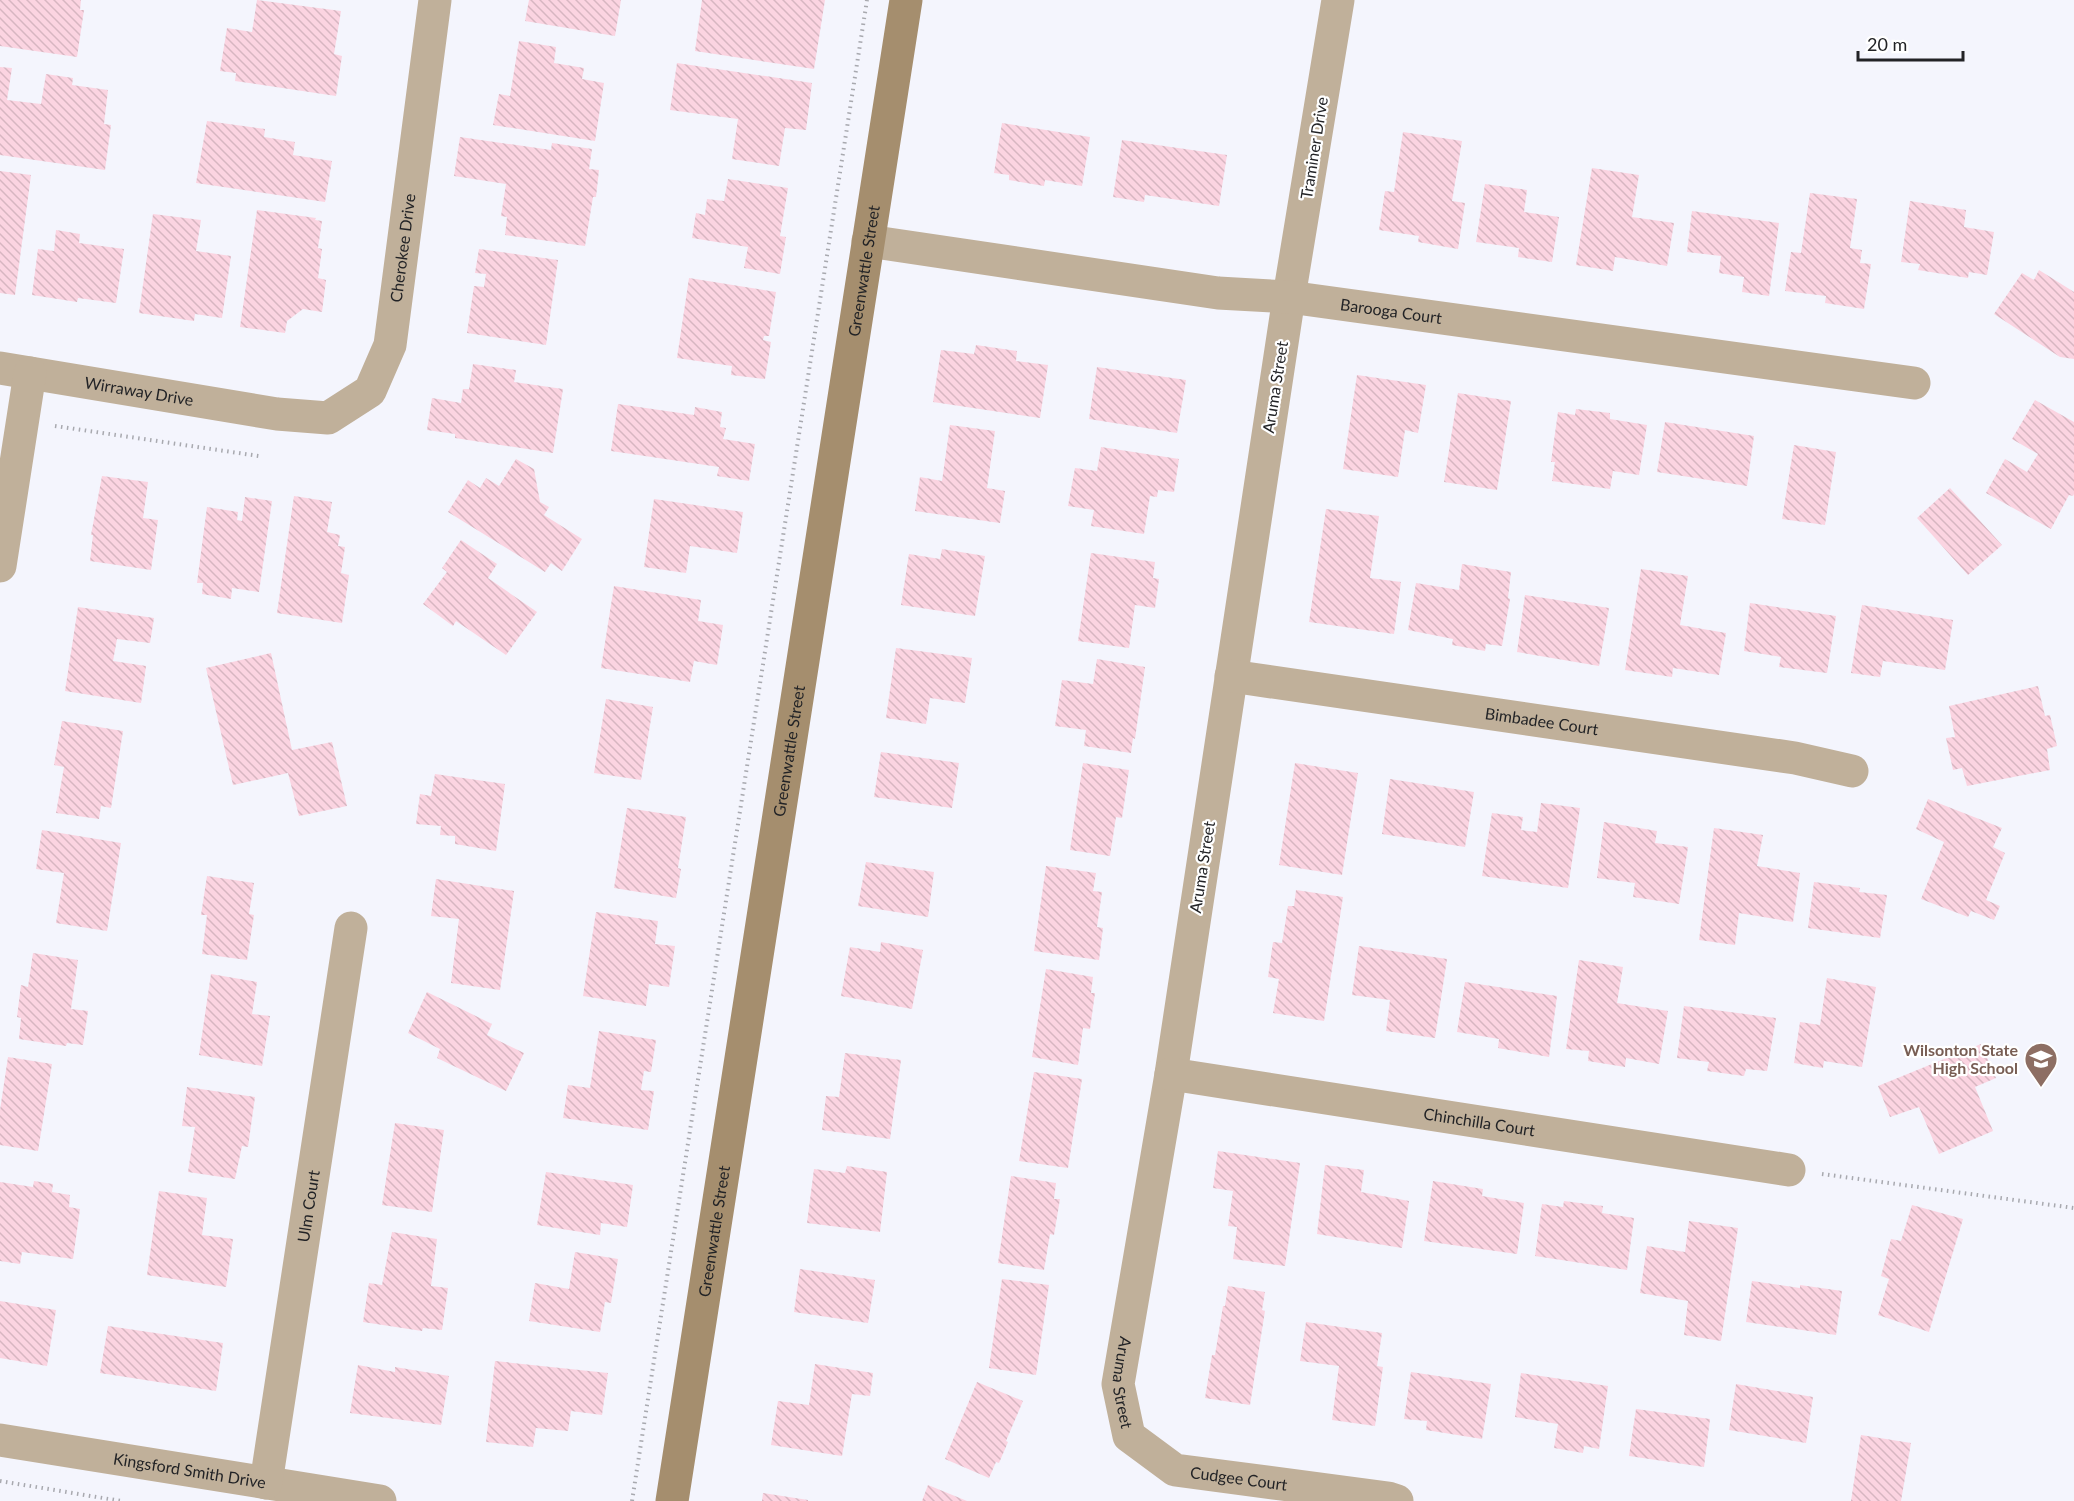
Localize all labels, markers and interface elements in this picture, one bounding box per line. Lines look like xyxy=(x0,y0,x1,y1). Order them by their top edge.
scale bar xyxy=(1858,24,1963,62)
text: 20 m xyxy=(1867,33,1907,55)
street label: Traminer Drive xyxy=(1296,95,1331,200)
street label: Cherokee Drive xyxy=(386,192,419,303)
street label: Greenwattle Street xyxy=(844,204,883,338)
street label: Barooga Court xyxy=(1339,294,1443,327)
street label: Aruma Street xyxy=(1258,339,1291,434)
street label: Wirraway Drive xyxy=(83,372,195,409)
street label: Greenwattle Street xyxy=(769,684,808,818)
street label: Bimbadee Court xyxy=(1484,703,1600,738)
street label: Aruma Street xyxy=(1185,819,1218,914)
place label: Wilsonton State High School xyxy=(1903,1040,2018,1077)
school or university icon: Wilsonton State High School xyxy=(2023,1041,2059,1088)
street label: Chinchilla Court xyxy=(1422,1103,1537,1139)
street label: Greenwattle Street xyxy=(694,1164,733,1298)
street label: Ulm Court xyxy=(293,1168,323,1244)
street label: Aruma Street xyxy=(1109,1335,1137,1430)
street label: Kingsford Smith Drive xyxy=(112,1448,267,1492)
street label: Cudgee Court xyxy=(1189,1462,1289,1494)

